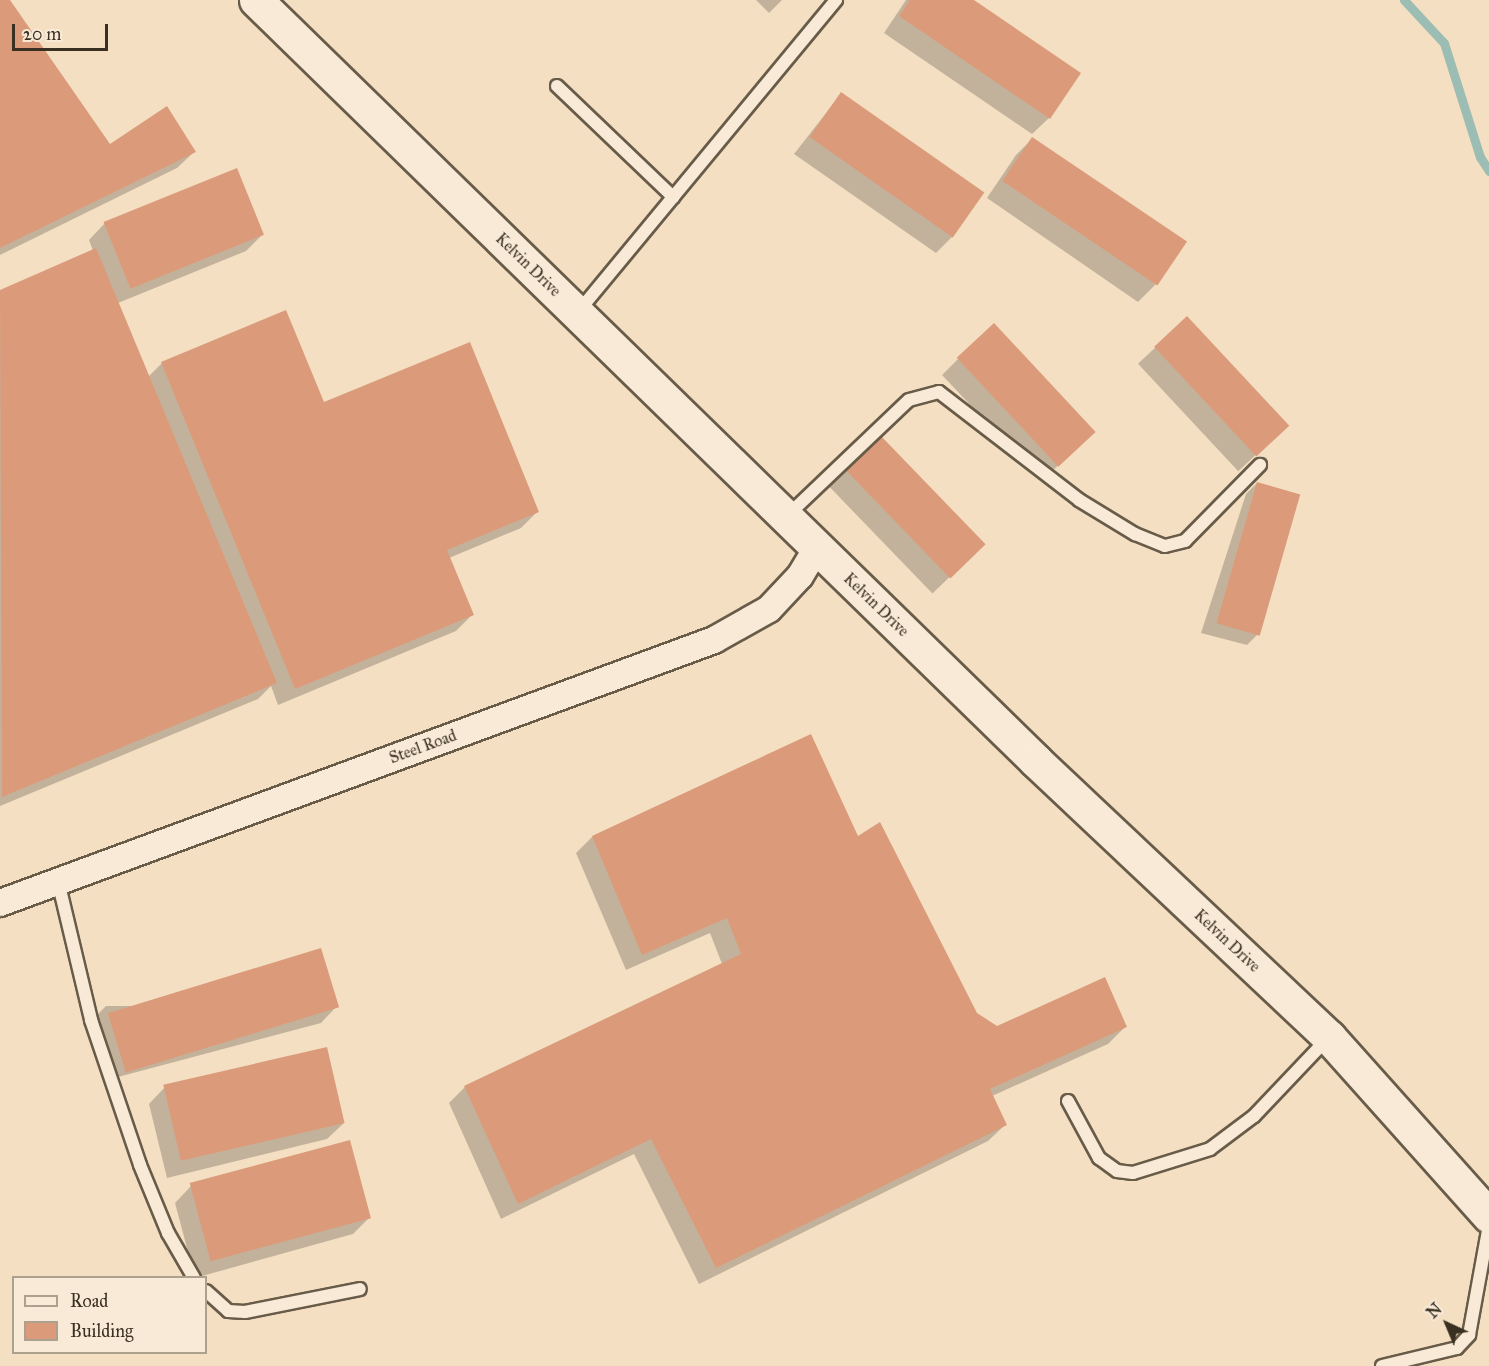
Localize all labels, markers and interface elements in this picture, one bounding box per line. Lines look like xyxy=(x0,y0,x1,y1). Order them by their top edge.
scale bar xyxy=(15,12,111,50)
text: 20 m xyxy=(23,23,61,45)
street label: Kelvin Drive xyxy=(491,229,565,301)
street label: Kelvin Drive xyxy=(839,569,913,641)
street label: Steel Road xyxy=(387,726,459,768)
street label: Kelvin Drive xyxy=(1190,906,1264,976)
legend xyxy=(12,1276,207,1354)
text: Road xyxy=(70,1290,108,1312)
north arrow xyxy=(1417,1294,1477,1354)
text: N xyxy=(1423,1299,1446,1322)
text: Building xyxy=(70,1320,133,1342)

